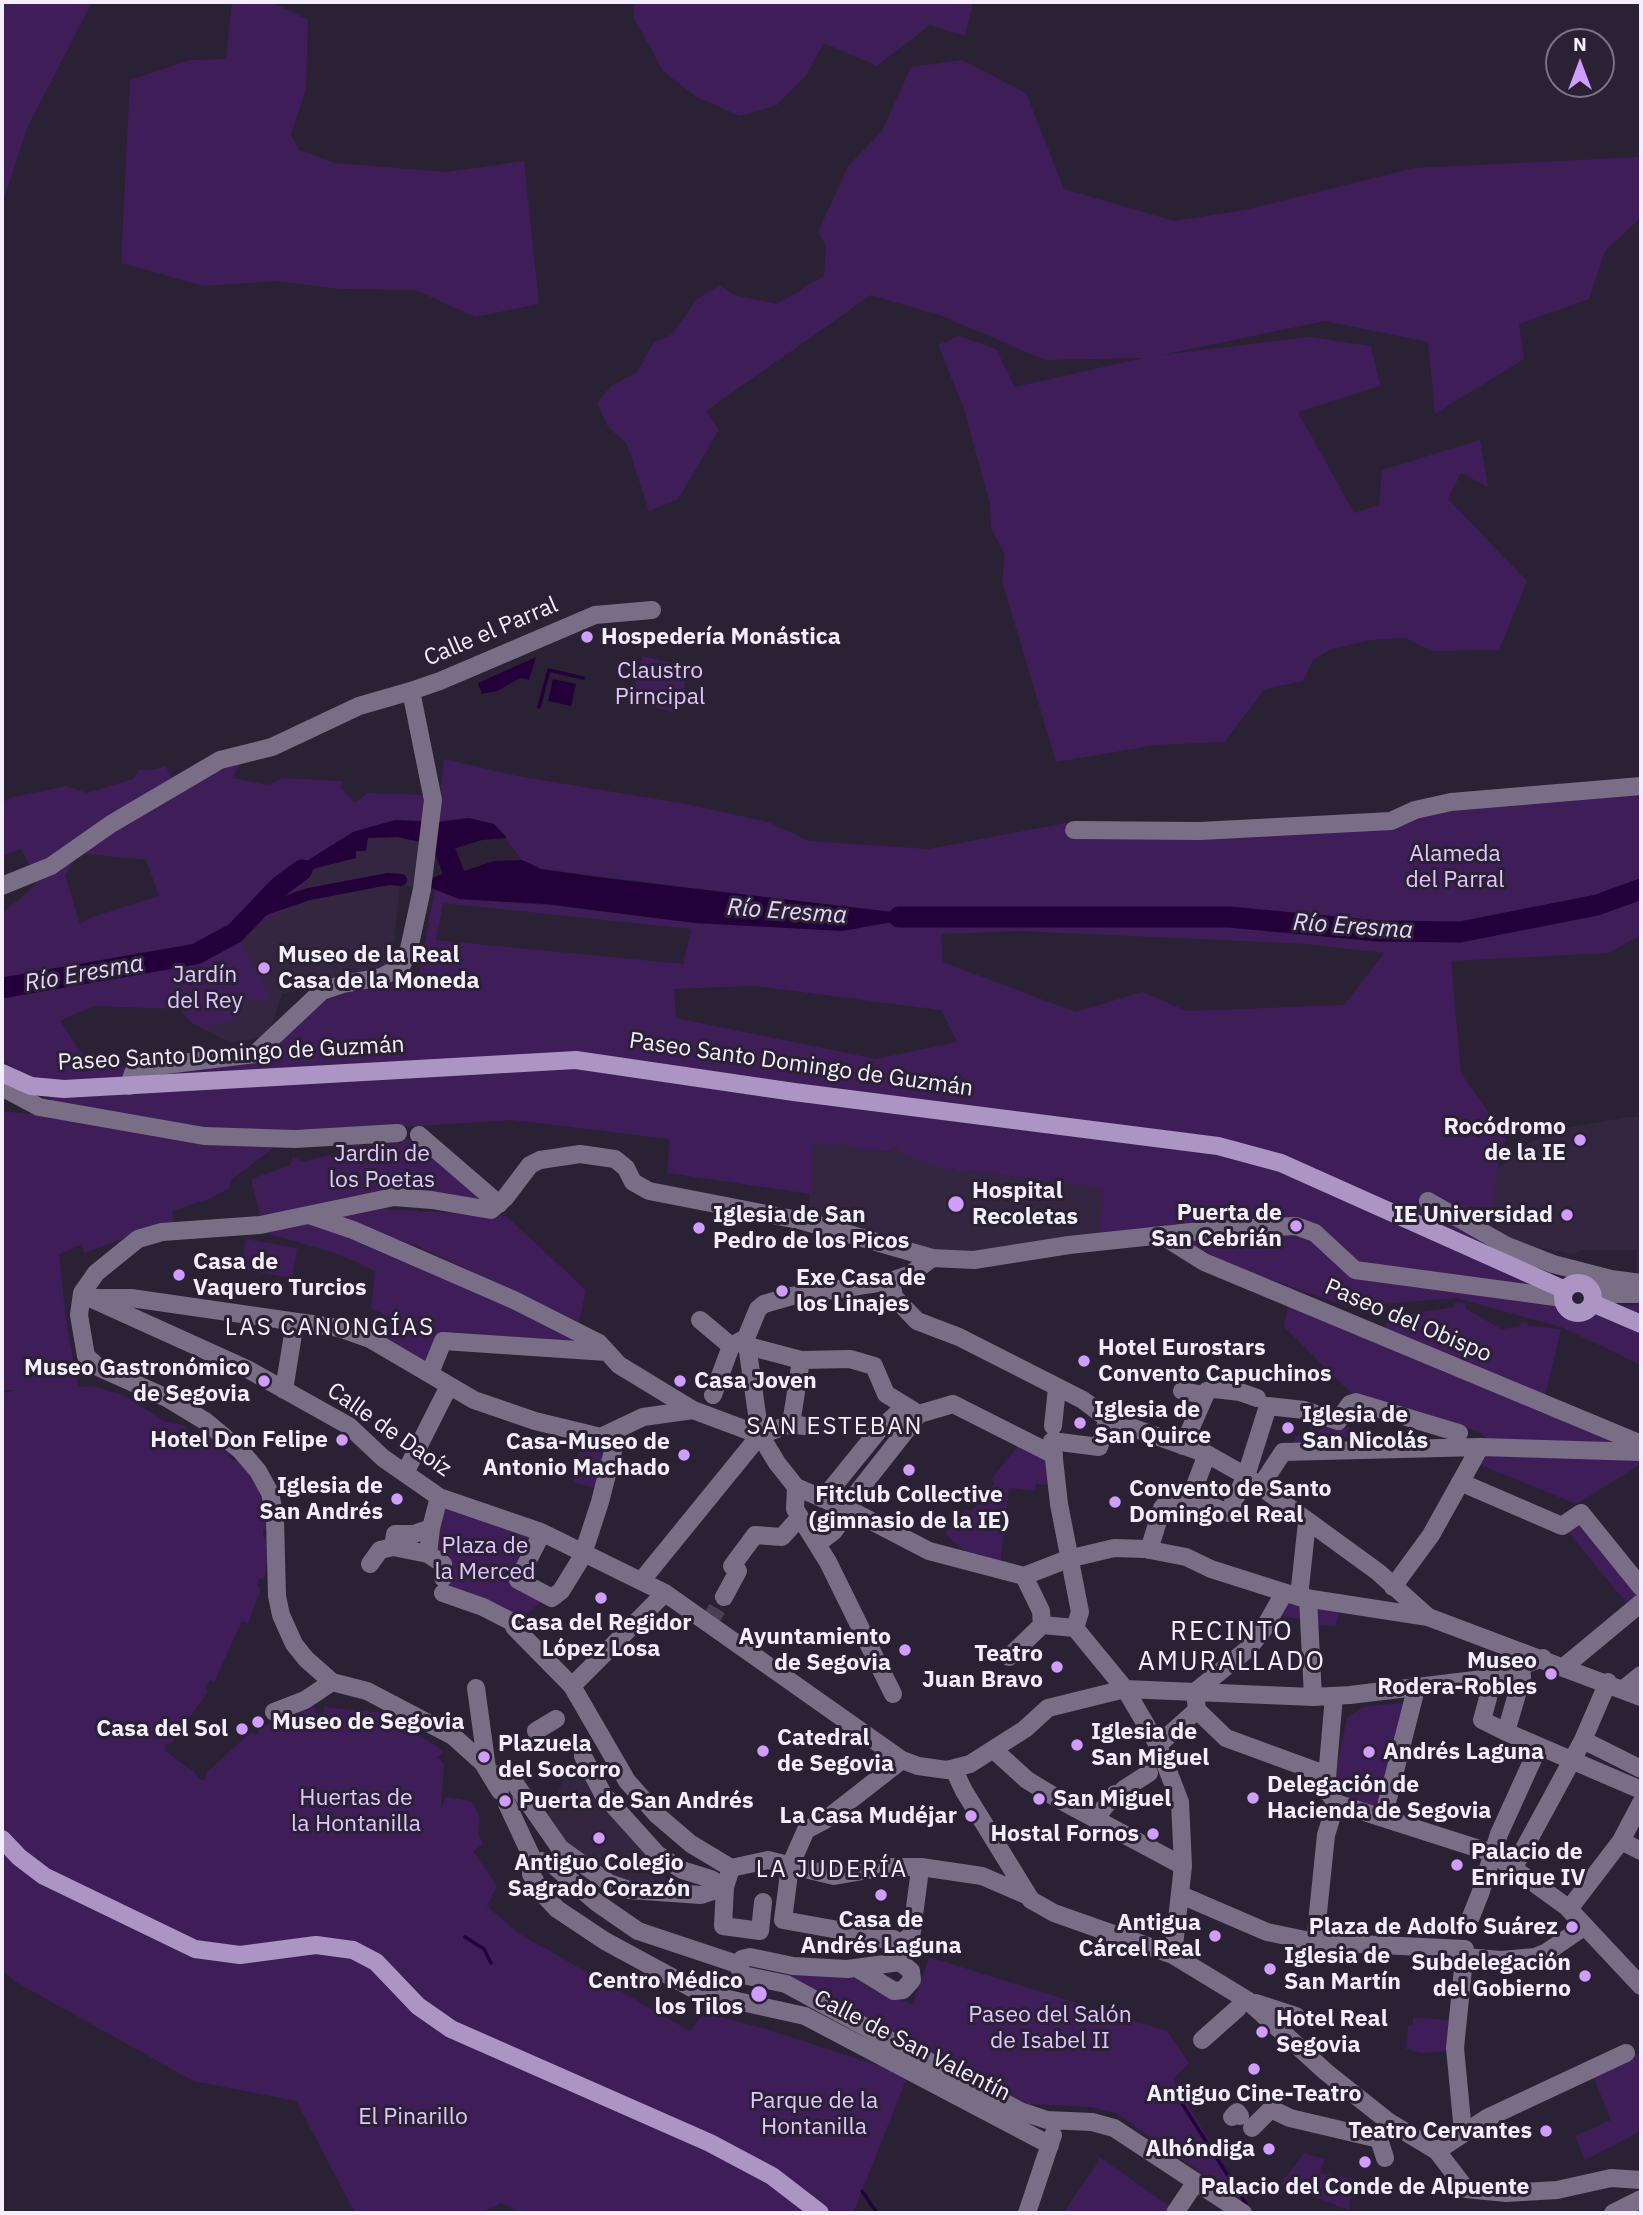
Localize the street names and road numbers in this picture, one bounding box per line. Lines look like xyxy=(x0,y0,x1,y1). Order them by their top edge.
street label: Calle el Parral xyxy=(420,591,562,673)
street label: Paseo Santo Domingo de Guzmán xyxy=(627,1027,975,1103)
street label: Paseo Santo Domingo de Guzmán xyxy=(57,1031,405,1077)
street label: Paseo del Obispo xyxy=(1320,1273,1496,1369)
street label: Calle de Daoíz xyxy=(322,1377,456,1483)
street label: Calle de San Valentín xyxy=(809,1984,1015,2108)

